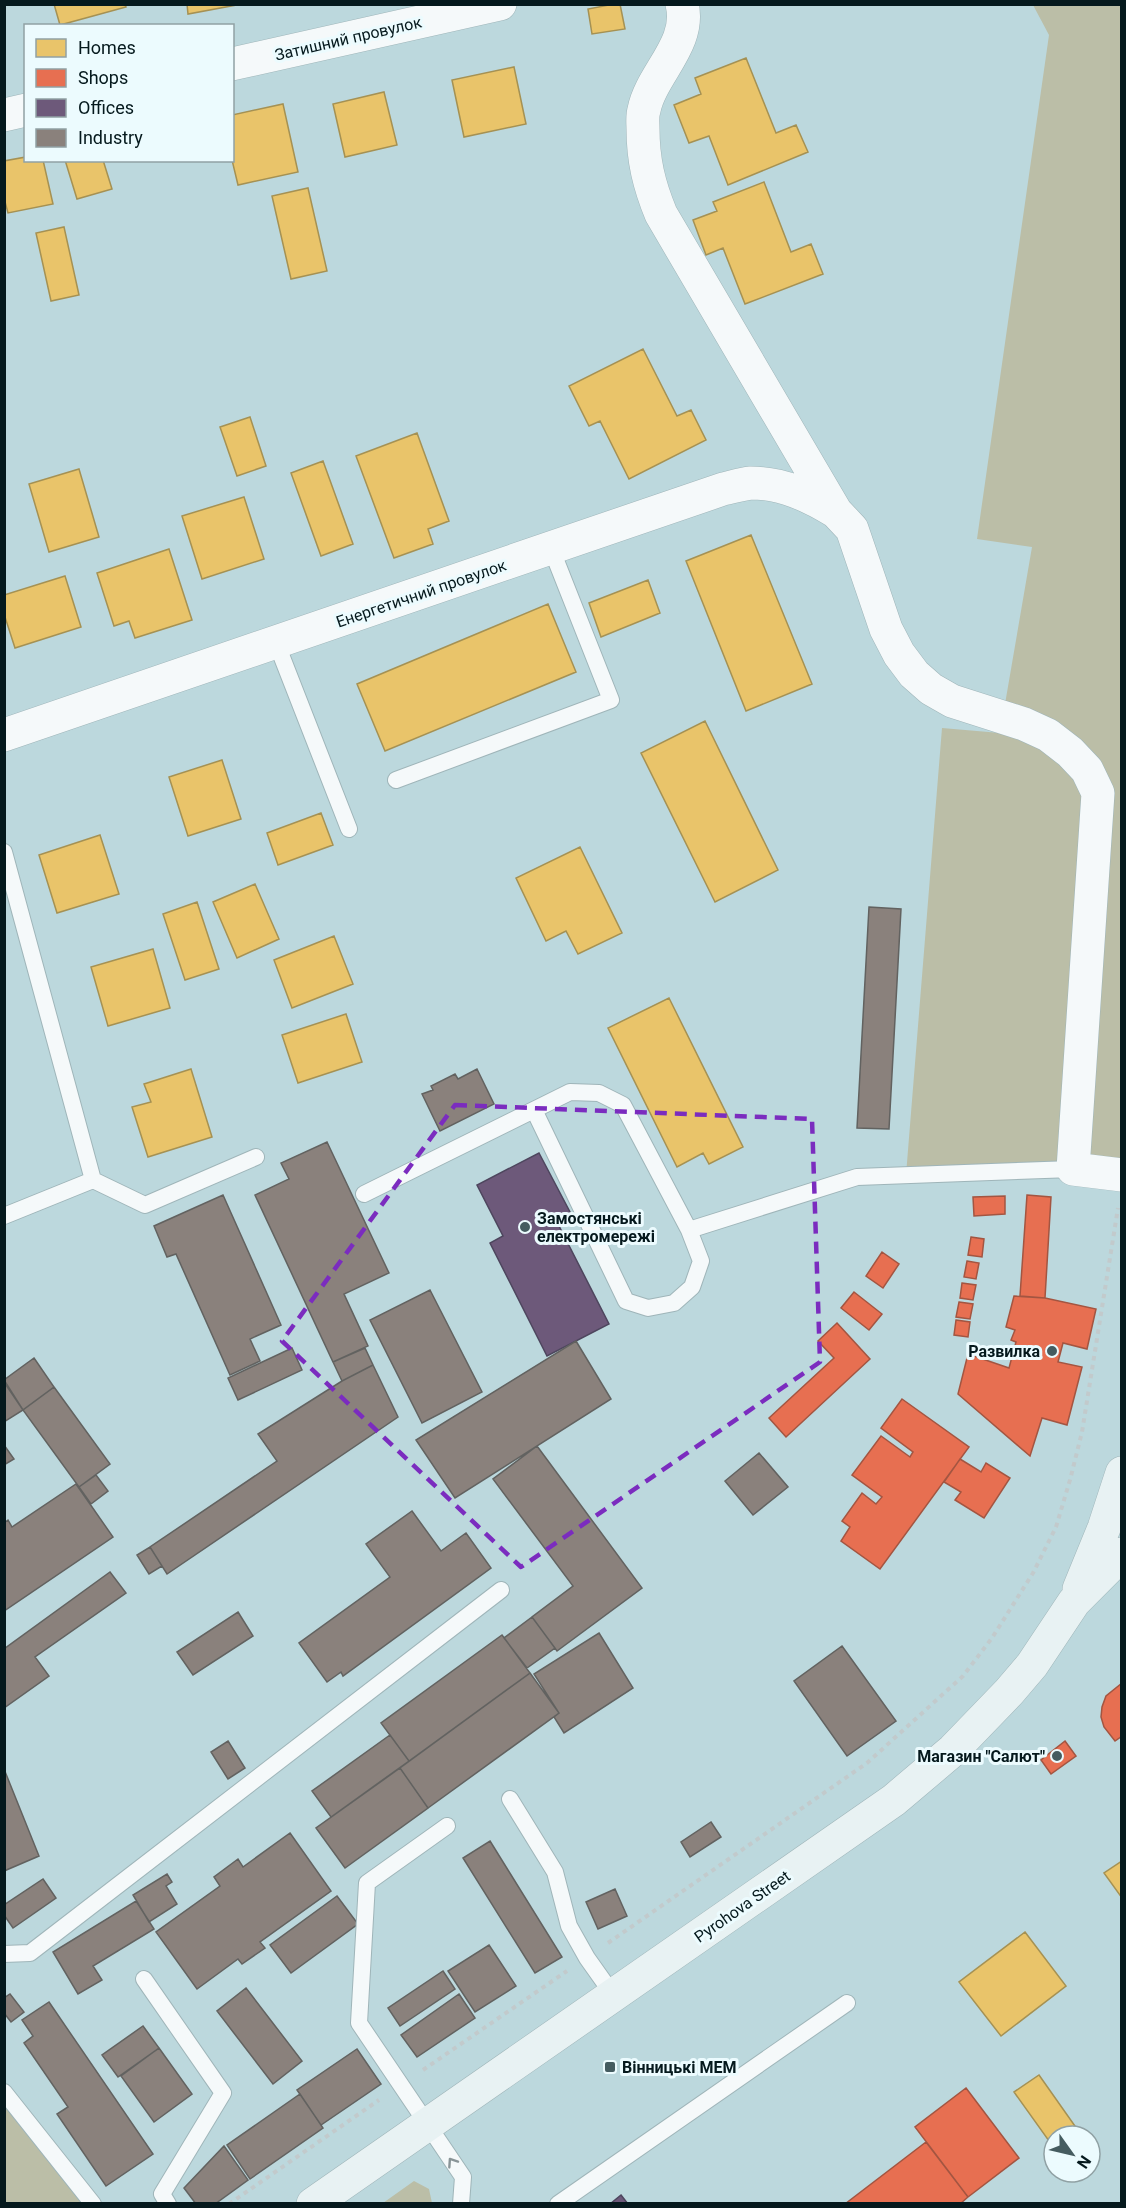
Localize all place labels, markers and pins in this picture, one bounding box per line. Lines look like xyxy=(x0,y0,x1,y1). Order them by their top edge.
place label: Замостянські електромережі xyxy=(537,1209,655,1246)
marker: Замостянські електромережі xyxy=(518,1220,532,1234)
place label: Развилка xyxy=(968,1342,1040,1361)
marker: Развилка xyxy=(1045,1344,1059,1358)
place label: Магазин "Салют" xyxy=(917,1747,1045,1766)
marker: Магазин "Салют" xyxy=(1050,1749,1064,1763)
place label: Вінницькі МЕМ xyxy=(622,2058,736,2077)
marker: Вінницькі МЕМ xyxy=(603,2060,617,2074)

